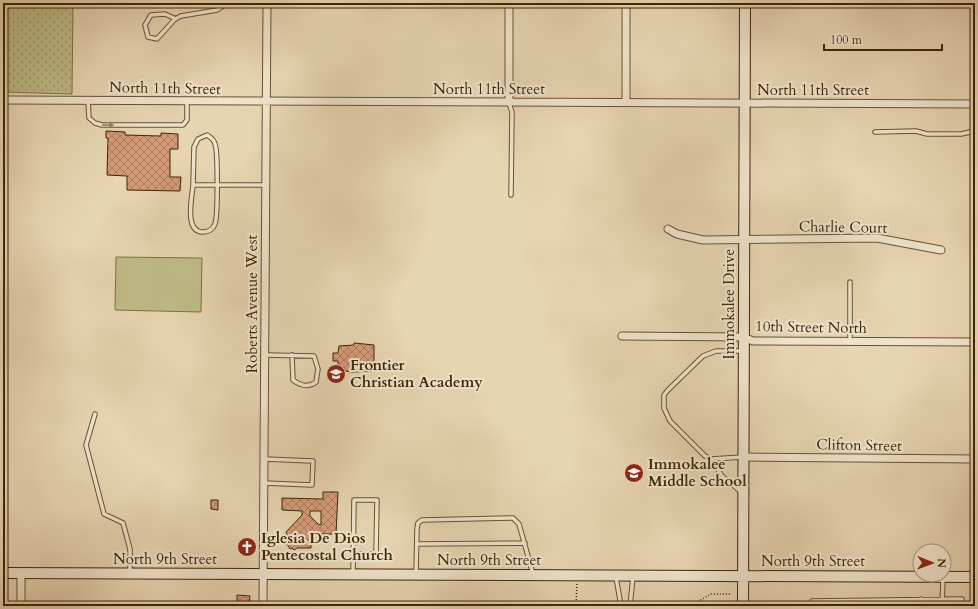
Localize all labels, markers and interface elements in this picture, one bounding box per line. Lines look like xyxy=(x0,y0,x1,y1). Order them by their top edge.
scale bar xyxy=(824,26,942,52)
text: 100 m xyxy=(830,32,863,48)
street label: North 11th Street xyxy=(109,77,221,99)
street label: North 11th Street xyxy=(433,79,545,99)
street label: North 11th Street xyxy=(757,80,869,100)
one-way arrow xyxy=(102,122,115,128)
street label: Charlie Court xyxy=(799,216,888,238)
street label: Roberts Avenue West xyxy=(242,235,262,373)
street label: Immokalee Drive xyxy=(719,248,739,359)
street label: 10th Street North xyxy=(755,316,868,338)
place label: Frontier Christian Academy xyxy=(350,355,483,392)
school or university icon: Frontier Christian Academy xyxy=(325,363,347,385)
street label: Clifton Street xyxy=(816,434,902,456)
place label: Immokalee Middle School xyxy=(648,454,747,491)
school or university icon: Immokalee Middle School xyxy=(623,462,645,484)
place label: Iglesia De Dios Pentecostal Church xyxy=(261,528,393,565)
church icon: Iglesia De Dios Pentecostal Church xyxy=(236,536,258,558)
north arrow xyxy=(912,543,952,583)
street label: North 9th Street xyxy=(113,549,217,569)
street label: North 9th Street xyxy=(437,550,541,570)
street label: North 9th Street xyxy=(761,551,865,571)
text: N xyxy=(934,558,949,569)

